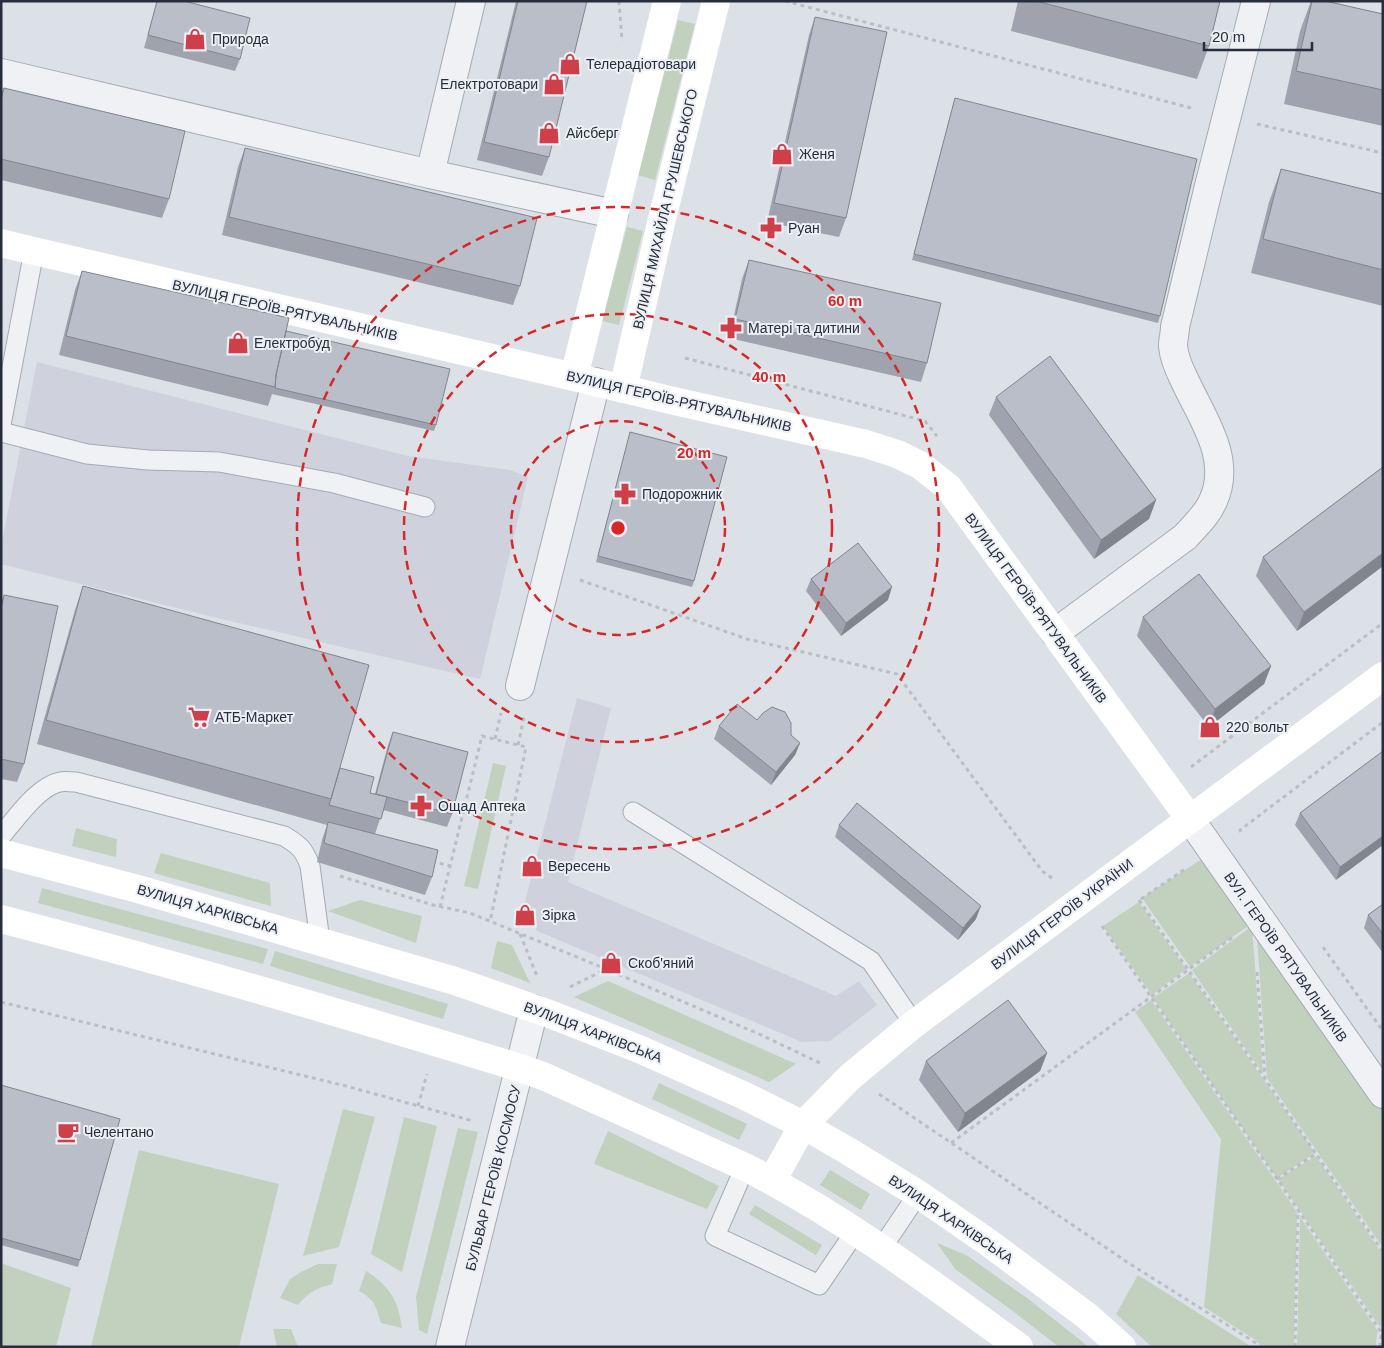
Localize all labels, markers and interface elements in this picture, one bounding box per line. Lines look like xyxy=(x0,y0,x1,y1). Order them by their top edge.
scale bar xyxy=(1204,20,1312,52)
shop icon: Природа xyxy=(182,26,208,52)
text: 20 m xyxy=(1212,28,1245,45)
place label: Природа xyxy=(212,31,269,47)
shop icon: Телерадіотовари xyxy=(557,51,583,77)
place label: Телерадіотовари xyxy=(586,56,696,72)
shop icon: Електротовари xyxy=(541,71,567,97)
place label: Електротовари xyxy=(440,76,538,92)
street label: ВУЛИЦЯ МИХАЙЛА ГРУШЕВСЬКОГО xyxy=(629,87,701,331)
shop icon: Айсберг xyxy=(536,120,562,146)
place label: Айсберг xyxy=(566,125,619,141)
shop icon: Женя xyxy=(769,141,795,167)
place label: Женя xyxy=(799,146,835,162)
pharmacy icon: Руан xyxy=(758,215,784,241)
place label: Руан xyxy=(788,220,820,236)
street label: ВУЛИЦЯ ГЕРОЇВ-РЯТУВАЛЬНИКІВ xyxy=(171,276,399,344)
text: 60 m xyxy=(828,292,862,309)
pharmacy icon: Матері та дитини xyxy=(718,315,744,341)
place label: Матері та дитини xyxy=(748,320,860,336)
shop icon: Електробуд xyxy=(225,330,251,356)
place label: Електробуд xyxy=(254,335,330,351)
street label: ВУЛИЦЯ ГЕРОЇВ-РЯТУВАЛЬНИКІВ xyxy=(565,367,793,435)
text: 40 m xyxy=(752,368,786,385)
text: 20 m xyxy=(677,444,711,461)
pharmacy icon: Подорожник xyxy=(612,481,638,507)
place label: Подорожник xyxy=(642,486,723,502)
street label: ВУЛИЦЯ ГЕРОЇВ-РЯТУВАЛЬНИКІВ xyxy=(962,510,1110,706)
centre of rings xyxy=(609,519,627,537)
supermarket icon: АТБ-Маркет xyxy=(186,704,212,730)
place label: АТБ-Маркет xyxy=(215,709,294,725)
shop icon: 220 вольт xyxy=(1197,714,1223,740)
place label: 220 вольт xyxy=(1226,719,1289,735)
pharmacy icon: Ощад Аптека xyxy=(408,793,434,819)
place label: Ощад Аптека xyxy=(438,798,526,814)
shop icon: Вересень xyxy=(519,853,545,879)
street label: ВУЛИЦЯ ГЕРОЇВ УКРАЇНИ xyxy=(988,855,1136,973)
place label: Вересень xyxy=(548,858,611,874)
street label: ВУЛ. ГЕРОЇВ РЯТУВАЛЬНИКІВ xyxy=(1221,869,1351,1045)
street label: ВУЛИЦЯ ХАРКІВСЬКА xyxy=(135,881,281,937)
shop icon: Зiрка xyxy=(512,902,538,928)
place label: Зiрка xyxy=(542,907,576,923)
shop icon: Скоб'яний xyxy=(598,950,624,976)
place label: Скоб'яний xyxy=(628,955,694,971)
street label: ВУЛИЦЯ ХАРКІВСЬКА xyxy=(522,998,665,1066)
street label: БУЛЬВАР ГЕРОЇВ КОСМОСУ xyxy=(462,1083,524,1273)
cafe icon: Челентано xyxy=(55,1119,81,1145)
place label: Челентано xyxy=(84,1124,154,1140)
street label: ВУЛИЦЯ ХАРКІВСЬКА xyxy=(886,1171,1017,1267)

